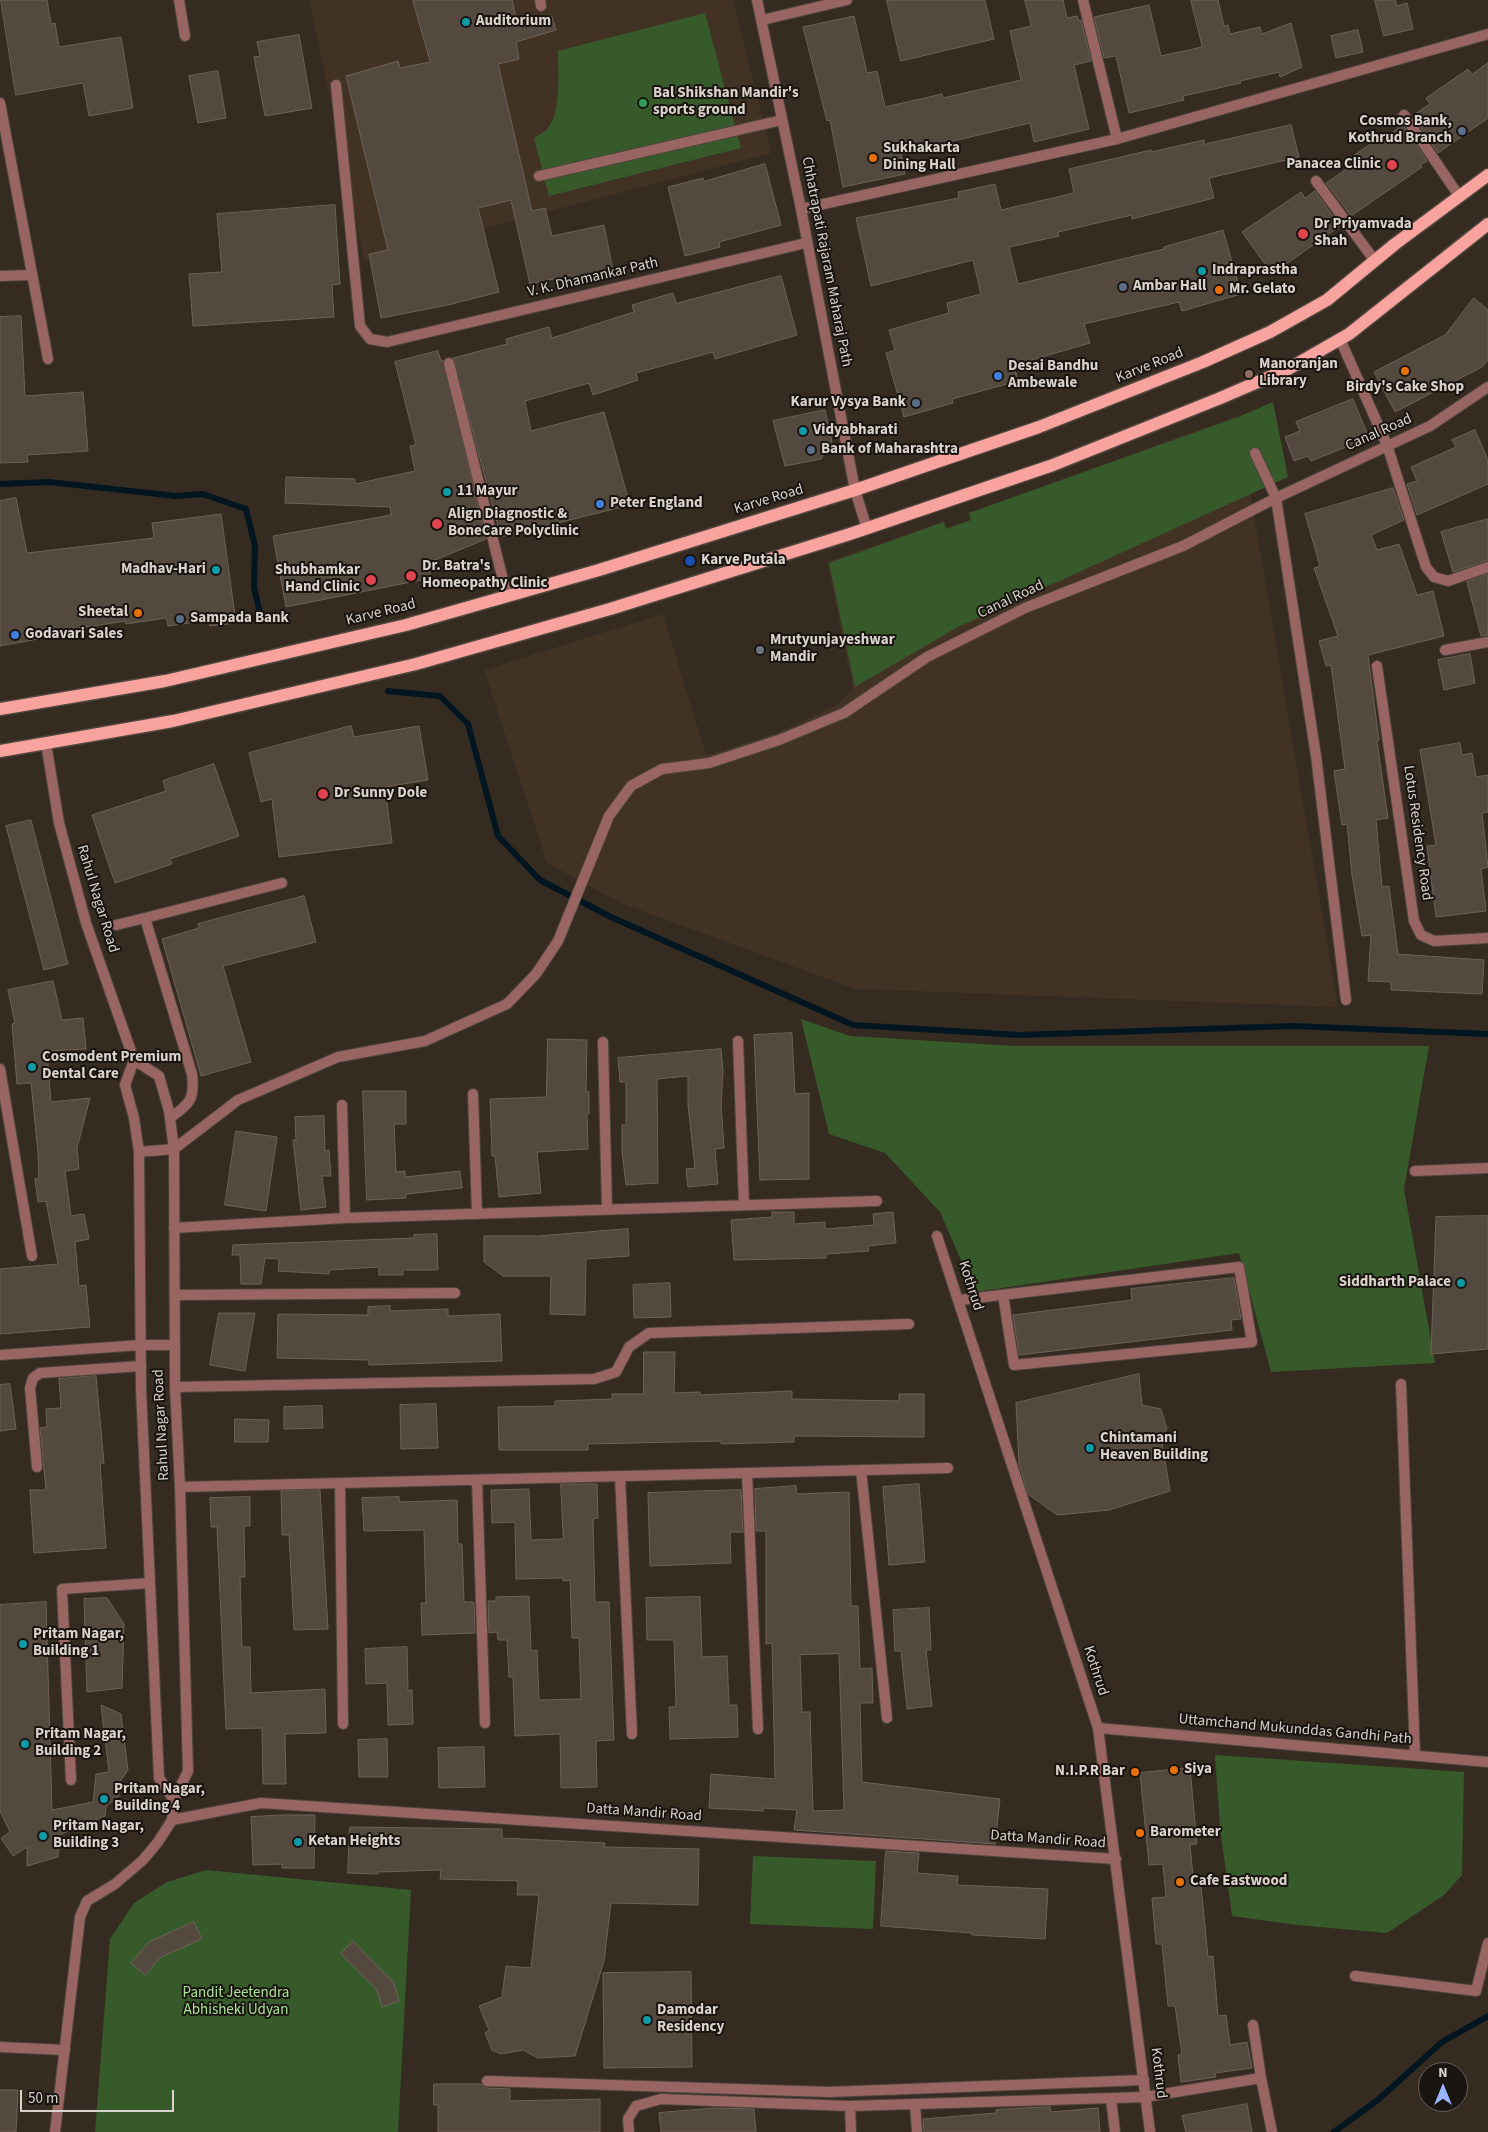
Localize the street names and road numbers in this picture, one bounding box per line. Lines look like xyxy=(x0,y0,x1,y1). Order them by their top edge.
street label: Chhatrapati Rajaram Maharaj Path xyxy=(797,155,855,369)
street label: V. K. Dhamankar Path xyxy=(526,254,660,302)
street label: Karve Road xyxy=(1114,344,1186,388)
street label: Canal Road xyxy=(1343,410,1415,456)
street label: Karve Road xyxy=(732,481,806,519)
street label: Canal Road xyxy=(975,577,1047,623)
street label: Karve Road xyxy=(344,596,418,630)
street label: Lotus Residency Road xyxy=(1399,764,1435,902)
street label: Rahul Nagar Road xyxy=(72,843,122,955)
street label: Kothrud xyxy=(954,1259,986,1313)
street label: Rahul Nagar Road xyxy=(150,1369,174,1481)
street label: Kothrud xyxy=(1079,1644,1111,1698)
street label: Uttamchand Mukunddas Gandhi Path xyxy=(1178,1711,1412,1749)
street label: Datta Mandir Road xyxy=(586,1800,702,1826)
street label: Datta Mandir Road xyxy=(990,1827,1106,1853)
street label: Kothrud xyxy=(1146,2046,1170,2100)

